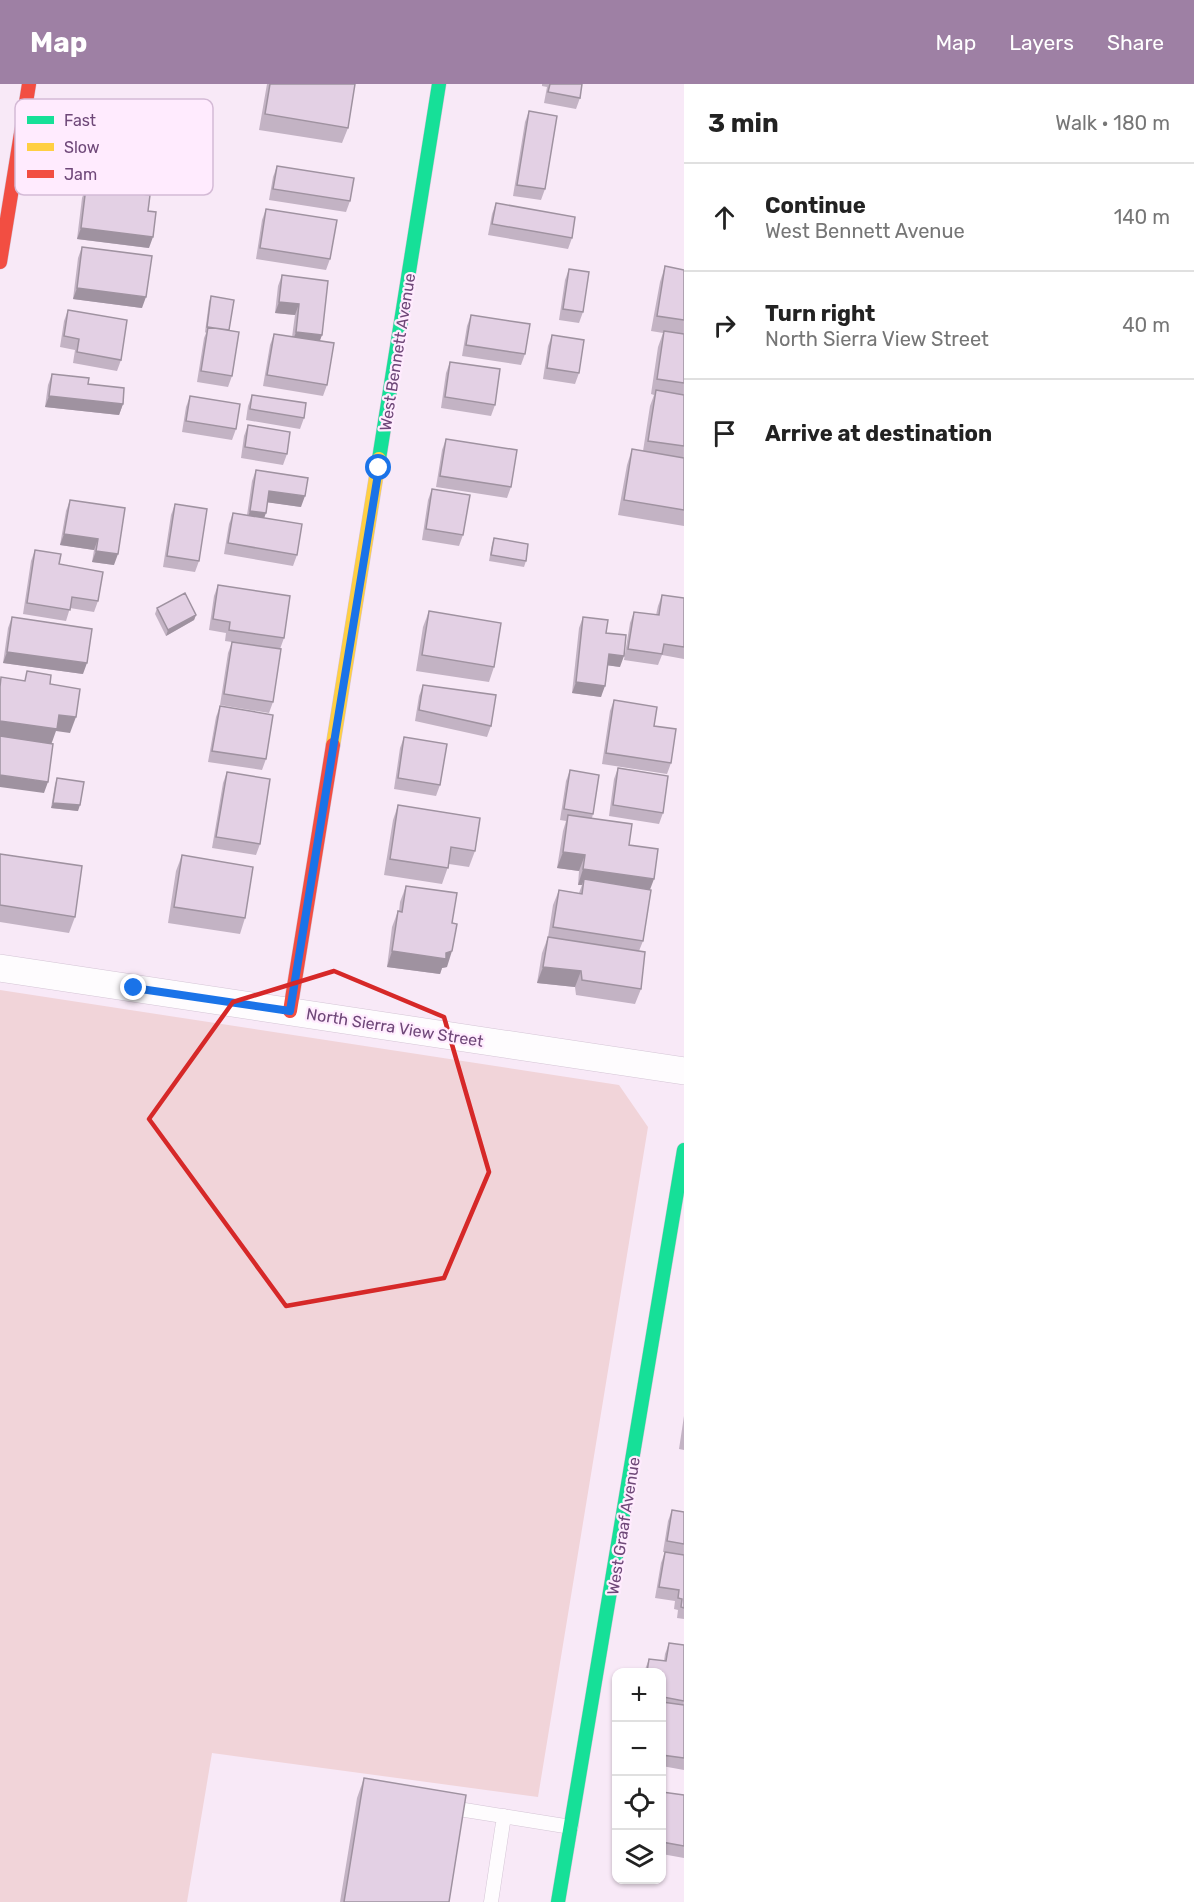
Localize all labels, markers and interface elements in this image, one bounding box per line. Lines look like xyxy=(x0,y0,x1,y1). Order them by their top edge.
text: Map xyxy=(30,26,87,59)
text: Map xyxy=(935,30,976,55)
text: Layers xyxy=(1009,30,1074,55)
text: Share xyxy=(1107,30,1164,55)
legend xyxy=(15,99,213,195)
text: 3 min xyxy=(708,108,779,139)
text: Fast xyxy=(64,111,96,130)
text: Walk · 180 m xyxy=(1055,111,1170,135)
text: Slow xyxy=(64,138,100,157)
text: Jam xyxy=(64,165,97,184)
text: Continue xyxy=(765,192,866,219)
icon: ahead xyxy=(708,201,741,234)
text: 140 m xyxy=(1114,205,1170,229)
text: West Bennett Avenue xyxy=(765,219,965,243)
street label: West Bennett Avenue xyxy=(376,272,419,432)
text: Turn right xyxy=(765,300,875,327)
icon: right xyxy=(708,309,741,342)
text: 40 m xyxy=(1122,313,1170,337)
text: North Sierra View Street xyxy=(765,327,989,351)
icon: arrive xyxy=(708,417,741,450)
text: Arrive at destination xyxy=(765,420,992,447)
route start xyxy=(365,454,391,480)
route end xyxy=(120,974,146,1000)
street label: North Sierra View Street xyxy=(305,1004,485,1051)
street label: West Graaf Avenue xyxy=(603,1456,644,1596)
map controls xyxy=(612,1668,666,1884)
button: + xyxy=(612,1668,666,1722)
button: − xyxy=(612,1722,666,1776)
button: locate xyxy=(612,1776,666,1830)
button: layers xyxy=(612,1830,666,1884)

